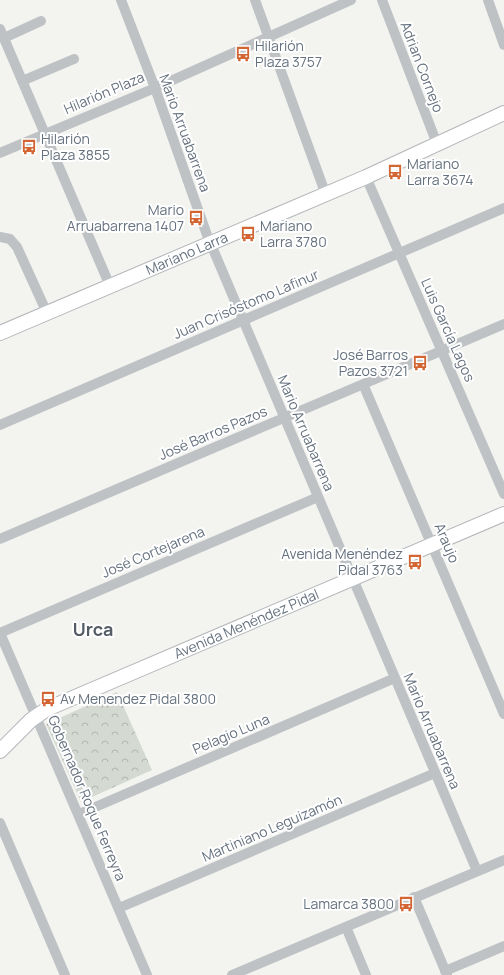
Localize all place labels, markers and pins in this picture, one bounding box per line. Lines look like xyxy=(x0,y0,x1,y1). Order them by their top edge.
place label: Hilarión Plaza 3757 xyxy=(255,36,322,71)
bus stop icon: Hilarión Plaza 3757 xyxy=(234,45,252,63)
place label: Hilarión Plaza 3855 xyxy=(41,129,110,164)
bus stop icon: Hilarión Plaza 3855 xyxy=(20,138,38,156)
place label: Mariano Larra 3674 xyxy=(407,154,473,189)
bus stop icon: Mariano Larra 3674 xyxy=(386,163,404,181)
place label: Mario Arruabarrena 1407 xyxy=(67,200,184,235)
bus stop icon: Mario Arruabarrena 1407 xyxy=(187,209,205,227)
place label: Mariano Larra 3780 xyxy=(260,216,327,251)
bus stop icon: Mariano Larra 3780 xyxy=(239,225,257,243)
place label: José Barros Pazos 3721 xyxy=(333,345,408,380)
bus stop icon: José Barros Pazos 3721 xyxy=(411,354,429,372)
place label: Avenida Menéndez Pidal 3763 xyxy=(281,544,403,579)
bus stop icon: Avenida Menéndez Pidal 3763 xyxy=(406,553,424,571)
place label: Av Menendez Pidal 3800 xyxy=(60,689,216,708)
bus stop icon: Av Menendez Pidal 3800 xyxy=(39,690,57,708)
place label: Lamarca 3800 xyxy=(303,894,394,913)
bus stop icon: Lamarca 3800 xyxy=(397,895,415,913)

